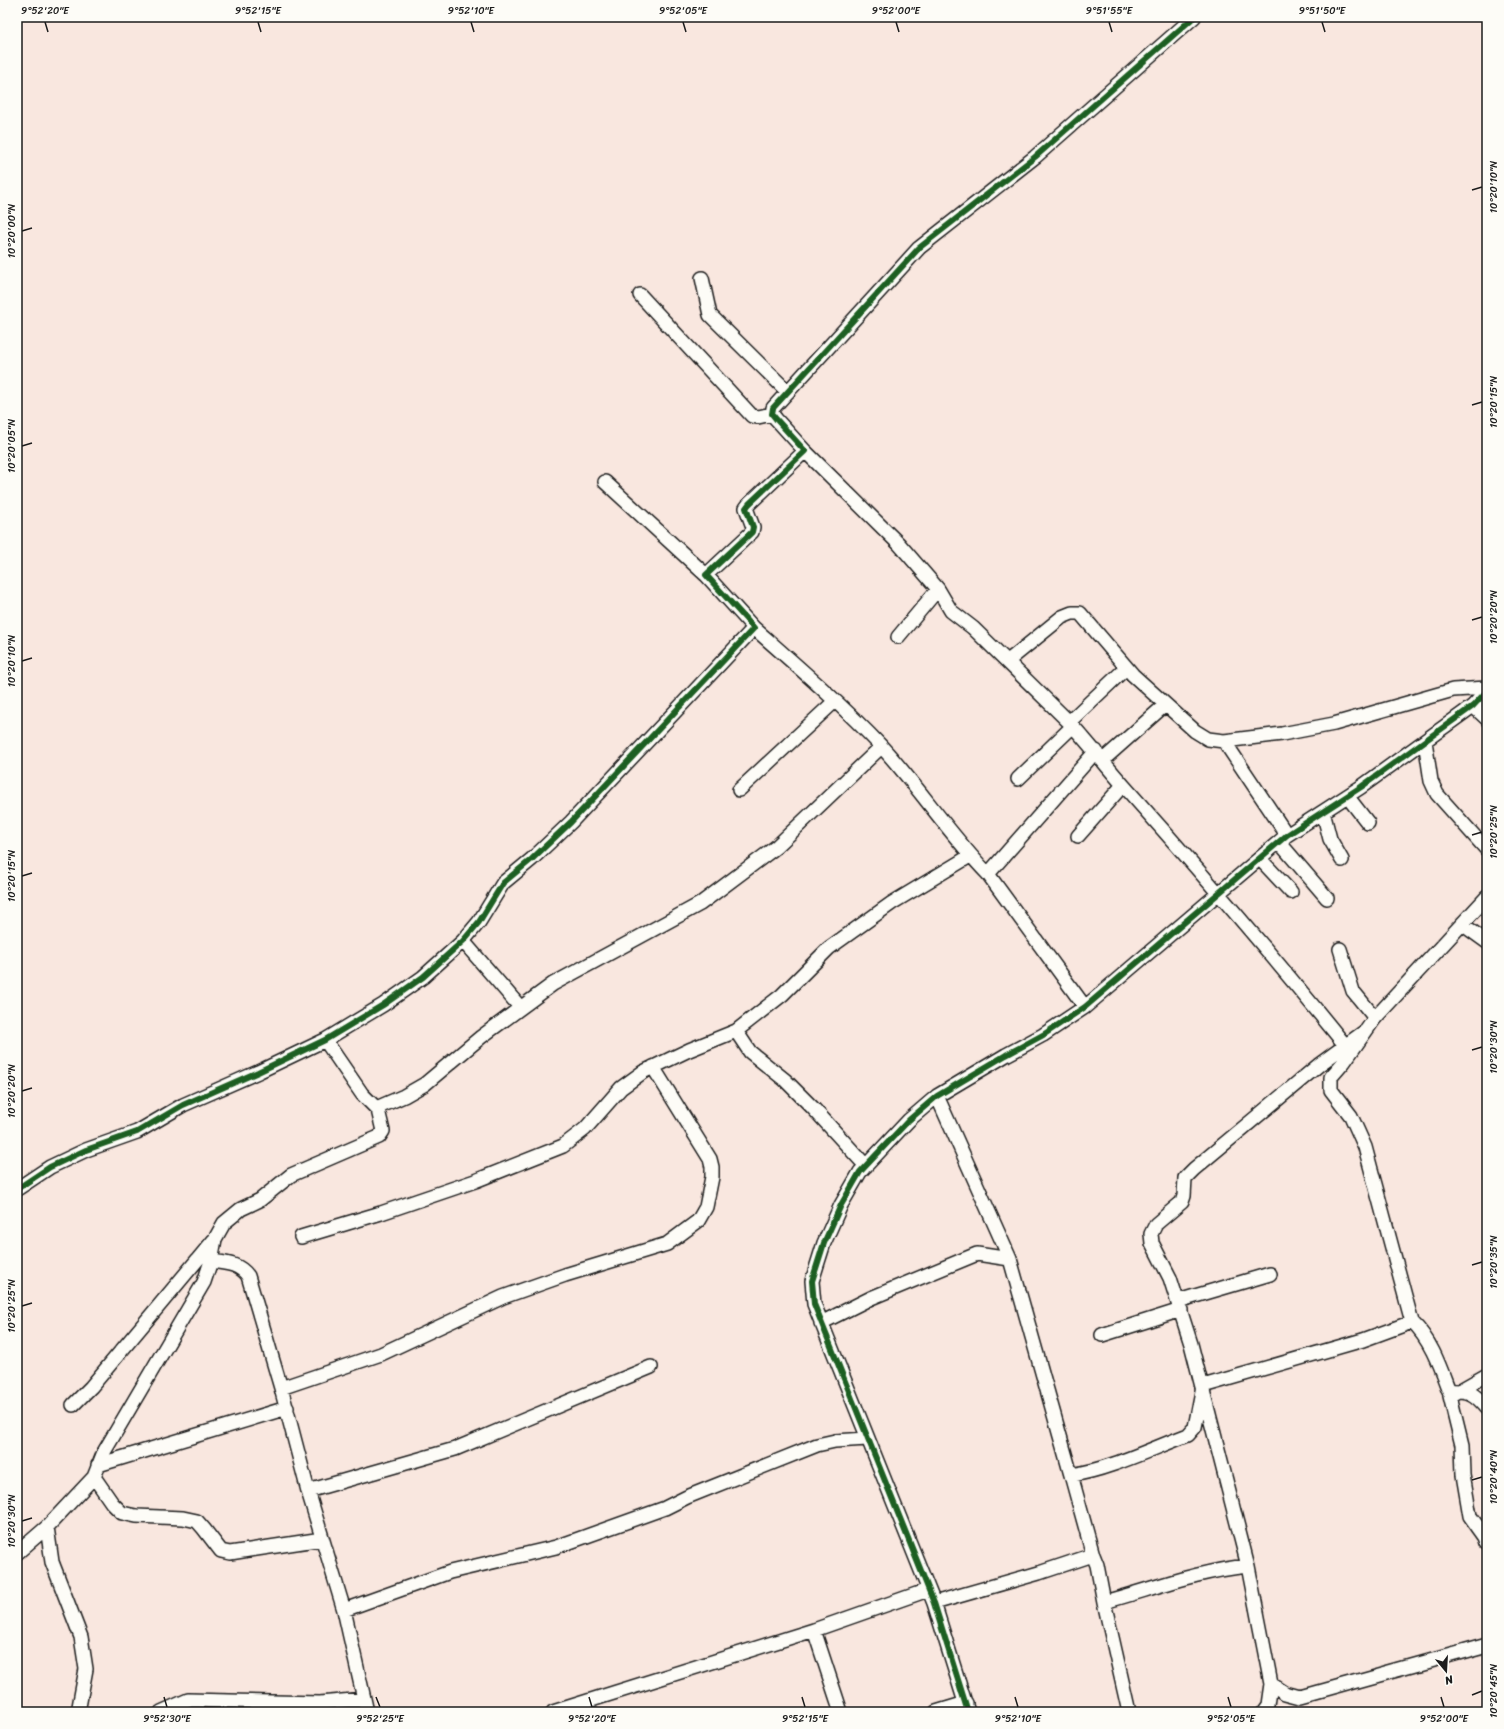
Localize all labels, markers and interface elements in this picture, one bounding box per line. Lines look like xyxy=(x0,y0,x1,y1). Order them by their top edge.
text: 9°52'20"E xyxy=(21,2,70,20)
text: 9°52'15"E xyxy=(235,2,283,20)
text: 9°52'10"E xyxy=(448,2,496,20)
text: 9°52'05"E xyxy=(659,2,709,20)
text: 9°52'00"E xyxy=(872,2,922,20)
text: 9°51'55"E xyxy=(1086,2,1134,20)
text: 9°51'50"E xyxy=(1299,2,1347,20)
text: 10°20'10"N xyxy=(1485,161,1503,213)
text: 10°20'00"N xyxy=(3,204,21,258)
text: 10°20'15"N xyxy=(1485,376,1503,428)
text: 10°20'05"N xyxy=(3,419,21,473)
text: 10°20'20"N xyxy=(1485,590,1503,644)
text: 10°20'10"N xyxy=(3,635,21,687)
text: 10°20'25"N xyxy=(1485,805,1503,859)
text: 10°20'15"N xyxy=(3,850,21,902)
text: 10°20'30"N xyxy=(1485,1020,1503,1074)
text: 10°20'20"N xyxy=(3,1064,21,1118)
text: 10°20'35"N xyxy=(1485,1235,1503,1289)
text: 10°20'25"N xyxy=(3,1279,21,1333)
text: 10°20'40"N xyxy=(1485,1450,1503,1504)
text: 10°20'30"N xyxy=(3,1494,21,1548)
north arrow xyxy=(1426,1651,1466,1691)
text: 10°20'45"N xyxy=(1485,1664,1503,1718)
text: N xyxy=(1442,1670,1456,1690)
text: 9°52'30"E xyxy=(143,1710,192,1728)
text: 9°52'25"E xyxy=(356,1710,405,1728)
text: 9°52'20"E xyxy=(568,1710,617,1728)
text: 9°52'15"E xyxy=(782,1710,830,1728)
text: 9°52'10"E xyxy=(995,1710,1043,1728)
text: 9°52'05"E xyxy=(1207,1710,1257,1728)
text: 9°52'00"E xyxy=(1420,1710,1470,1728)

